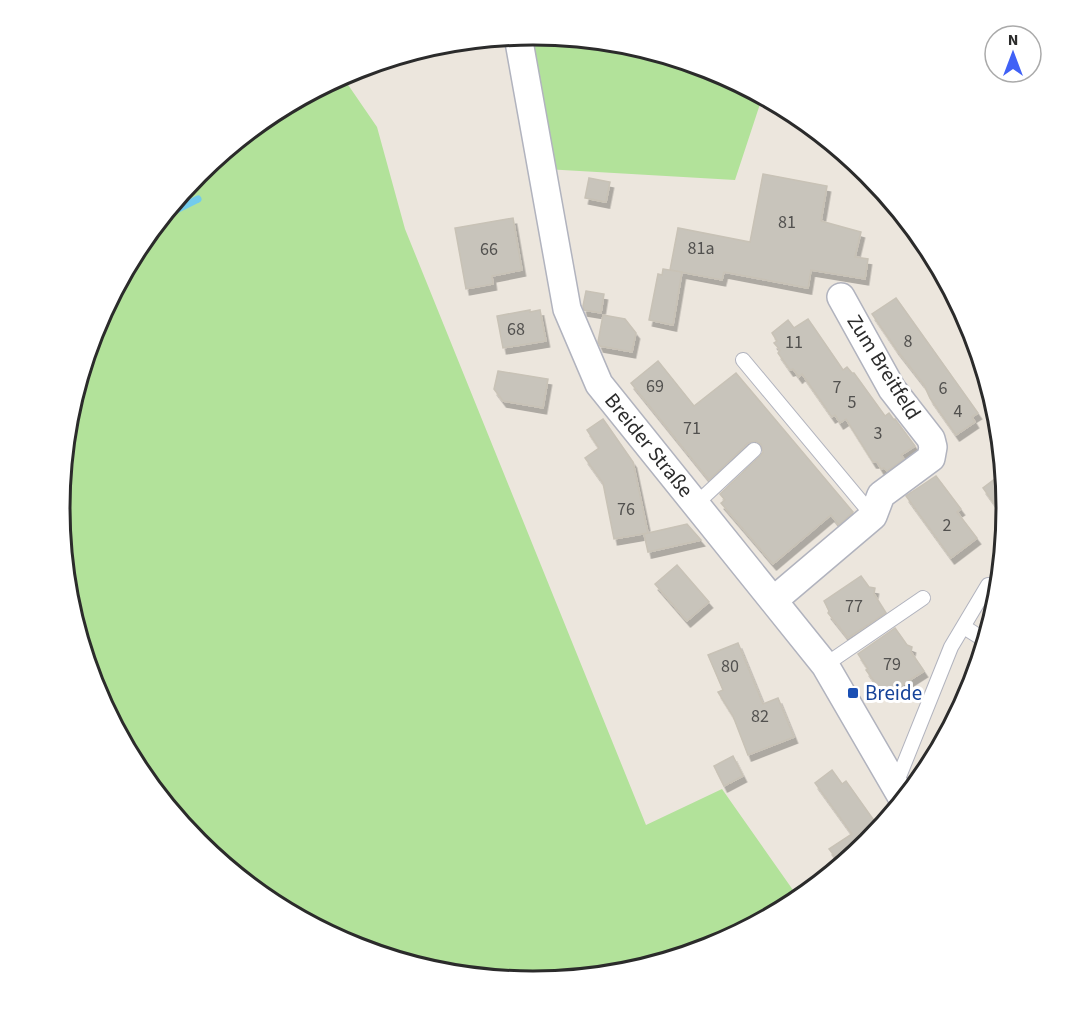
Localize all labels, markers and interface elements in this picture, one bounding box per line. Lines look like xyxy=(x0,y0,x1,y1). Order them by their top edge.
north arrow xyxy=(983,24,1043,84)
text: N xyxy=(1008,29,1018,51)
house number: 81 xyxy=(778,210,796,235)
house number: 81a xyxy=(688,236,714,261)
house number: 66 xyxy=(480,237,498,262)
street label: Zum Breitfeld xyxy=(840,309,928,425)
house number: 68 xyxy=(507,317,525,342)
house number: 8 xyxy=(904,329,913,354)
house number: 11 xyxy=(785,330,803,355)
house number: 69 xyxy=(646,374,664,399)
house number: 7 xyxy=(833,375,842,400)
house number: 6 xyxy=(939,376,948,401)
street label: Breider Straße xyxy=(598,386,700,504)
house number: 5 xyxy=(848,390,857,415)
house number: 4 xyxy=(954,399,963,424)
house number: 71 xyxy=(683,416,701,441)
house number: 3 xyxy=(874,421,883,446)
house number: 76 xyxy=(617,497,635,522)
house number: 2 xyxy=(943,513,952,538)
house number: 77 xyxy=(845,594,863,619)
house number: 79 xyxy=(883,652,901,677)
house number: 80 xyxy=(721,654,739,679)
place label: Breide xyxy=(865,678,922,708)
marker: Breide xyxy=(846,686,860,700)
house number: 82 xyxy=(751,704,769,729)

